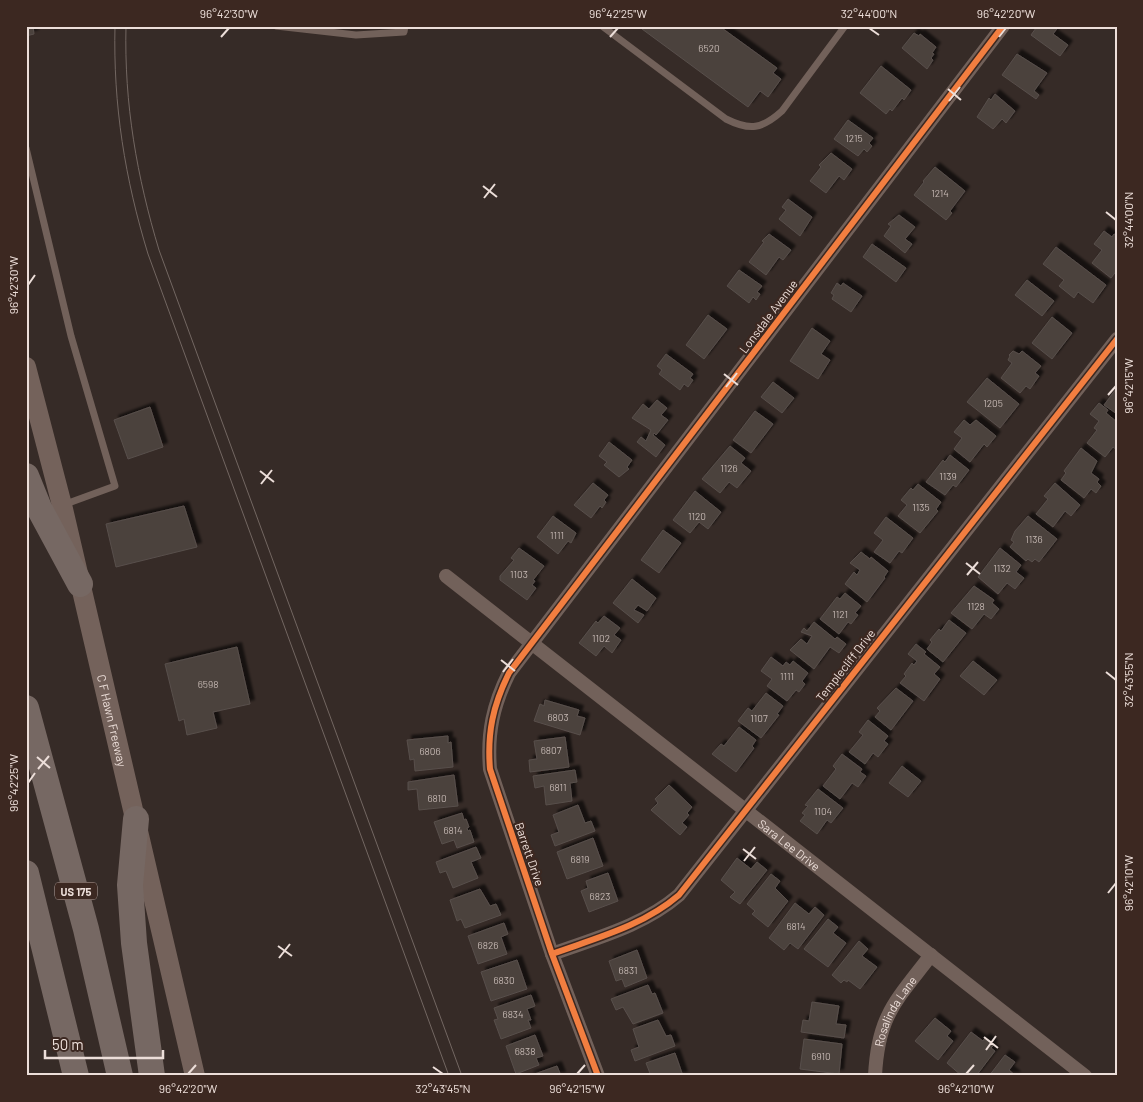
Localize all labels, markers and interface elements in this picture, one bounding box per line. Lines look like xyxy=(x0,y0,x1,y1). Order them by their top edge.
text: 96°42'30"W xyxy=(200,6,259,20)
text: 96°42'25"W xyxy=(589,6,647,20)
text: 32°44'00"N xyxy=(841,6,897,20)
text: 96°42'20"W xyxy=(977,6,1036,20)
house number: 6520 xyxy=(698,42,720,54)
house number: 1215 xyxy=(845,132,863,144)
house number: 1214 xyxy=(931,187,949,199)
text: 32°44'00"N xyxy=(1121,192,1135,248)
text: 96°42'30"W xyxy=(6,255,20,314)
street label: Lonsdale Avenue xyxy=(736,277,800,355)
text: 96°42'15"W xyxy=(1121,358,1135,414)
house number: 1205 xyxy=(983,397,1003,409)
house number: 1126 xyxy=(720,462,738,474)
house number: 1139 xyxy=(939,470,957,482)
house number: 1135 xyxy=(912,501,930,513)
house number: 1120 xyxy=(688,510,706,522)
house number: 1111 xyxy=(550,529,564,541)
house number: 1136 xyxy=(1025,533,1043,545)
house number: 1132 xyxy=(993,562,1011,574)
house number: 1103 xyxy=(510,568,528,580)
house number: 1128 xyxy=(967,600,985,612)
house number: 1121 xyxy=(832,608,848,620)
street label: Templecliff Drive xyxy=(812,626,878,704)
house number: 1102 xyxy=(592,632,610,644)
text: 32°43'55"N xyxy=(1121,652,1135,708)
house number: 1111 xyxy=(780,670,794,682)
street label: C F Hawn Freeway xyxy=(95,673,130,768)
house number: 6598 xyxy=(198,678,218,690)
house number: 6803 xyxy=(547,711,569,723)
house number: 1107 xyxy=(750,712,768,724)
house number: 6807 xyxy=(541,744,562,756)
house number: 6806 xyxy=(419,745,441,757)
text: 96°42'25"W xyxy=(6,754,20,812)
house number: 6811 xyxy=(549,781,567,793)
house number: 6810 xyxy=(427,792,447,804)
house number: 1104 xyxy=(814,805,832,817)
street label: Sara Lee Drive xyxy=(756,816,823,873)
street label: Barrett Drive xyxy=(513,820,547,888)
house number: 6814 xyxy=(443,824,463,836)
house number: 6819 xyxy=(571,853,589,865)
text: 96°42'10"W xyxy=(1121,854,1135,911)
road number: US 175 xyxy=(55,882,97,899)
house number: 6823 xyxy=(590,890,610,902)
house number: 6814 xyxy=(786,920,806,932)
house number: 6826 xyxy=(478,939,498,951)
house number: 6831 xyxy=(619,964,637,976)
street label: Rosalinda Lane xyxy=(871,973,919,1048)
house number: 6830 xyxy=(493,974,515,986)
house number: 6834 xyxy=(502,1008,524,1020)
scale bar xyxy=(45,1027,162,1059)
text: 50 m xyxy=(52,1035,84,1053)
house number: 6838 xyxy=(515,1045,535,1057)
house number: 6910 xyxy=(811,1050,831,1062)
text: 96°42'20"W xyxy=(159,1081,218,1095)
text: 32°43'45"N xyxy=(415,1081,471,1095)
text: 96°42'15"W xyxy=(549,1081,605,1095)
text: 96°42'10"W xyxy=(938,1081,995,1095)

